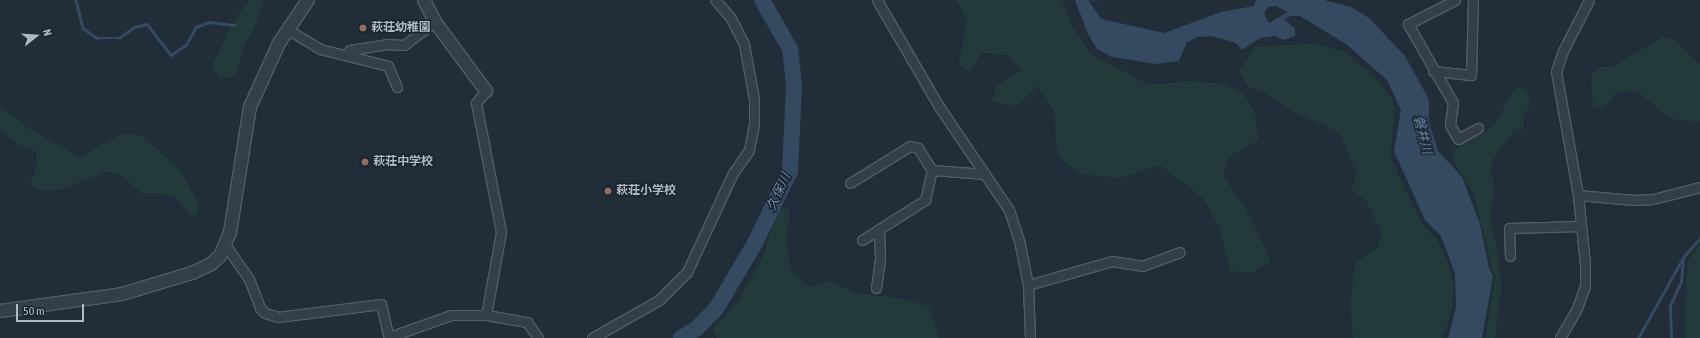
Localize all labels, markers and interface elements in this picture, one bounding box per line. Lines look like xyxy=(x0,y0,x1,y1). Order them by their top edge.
north arrow xyxy=(16,16,56,56)
place label: 萩荘幼稚園 xyxy=(371,21,431,35)
marker: 萩荘幼稚園 xyxy=(358,23,368,33)
text: N xyxy=(41,28,54,37)
water label: 磐井川 xyxy=(1410,114,1434,156)
place label: 萩荘中学校 xyxy=(373,155,433,169)
marker: 萩荘中学校 xyxy=(360,157,370,167)
water label: 久保川 xyxy=(764,171,794,213)
place label: 萩荘小学校 xyxy=(616,184,676,198)
marker: 萩荘小学校 xyxy=(603,186,613,196)
scale bar xyxy=(18,296,86,322)
text: 50 m xyxy=(23,304,45,318)

